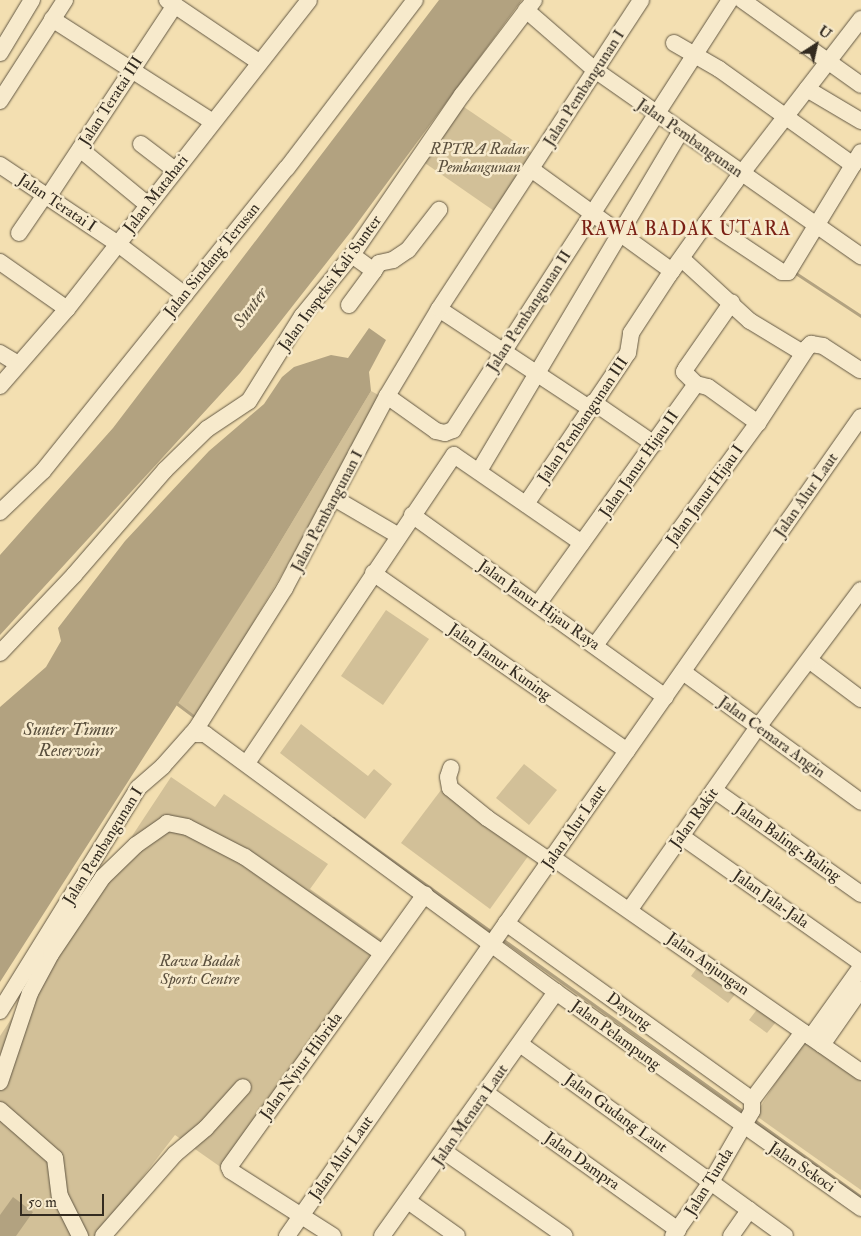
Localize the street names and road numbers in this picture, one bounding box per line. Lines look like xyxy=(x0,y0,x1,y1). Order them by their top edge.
street label: Jalan Pembangunan I xyxy=(539,26,629,150)
street label: Jalan Teratai III xyxy=(75,53,147,149)
street label: Jalan Pembangunan xyxy=(633,94,747,182)
street label: Jalan Matahari xyxy=(120,151,192,237)
street label: Jalan Teratai I xyxy=(14,170,100,236)
street label: Jalan Sindang Terusan xyxy=(160,199,264,321)
street label: Jalan Inspeksi Kali Sunter xyxy=(274,211,386,355)
street label: Jalan Pembangunan II xyxy=(482,247,576,375)
street label: Jalan Pembangunan III xyxy=(534,353,632,487)
street label: Jalan Janur Hijau II xyxy=(595,407,683,521)
street label: Jalan Janur Hijau I xyxy=(662,441,748,549)
street label: Jalan Pembangunan I xyxy=(287,447,367,575)
street label: Jalan Alur Laut xyxy=(770,449,842,541)
street label: Jalan Janur Hijau Raya xyxy=(474,556,604,654)
street label: Jalan Janur Kuning xyxy=(445,619,555,705)
street label: Jalan Cemara Angin xyxy=(715,692,829,782)
street label: Jalan Alur Laut xyxy=(538,781,610,873)
street label: Jalan Pembangunan I xyxy=(59,784,147,908)
street label: Jalan Rakit xyxy=(666,784,722,852)
street label: Jalan Baling-Baling xyxy=(731,798,845,886)
street label: Jalan Jala-Jala xyxy=(729,866,813,932)
street label: Jalan Anjungan xyxy=(663,929,753,999)
street label: Dayung xyxy=(603,988,655,1034)
street label: Jalan Pelampung xyxy=(567,996,665,1074)
street label: Jalan Nyiur Hibrida xyxy=(256,1009,346,1123)
street label: Jalan Menara Laut xyxy=(428,1061,512,1169)
street label: Jalan Gudang Laut xyxy=(561,1069,671,1157)
street label: Jalan Alur Laut xyxy=(305,1112,377,1204)
street label: Jalan Dampra xyxy=(541,1128,623,1194)
street label: Jalan Sekoci xyxy=(765,1138,839,1196)
street label: Jalan Tunda xyxy=(681,1145,737,1219)

